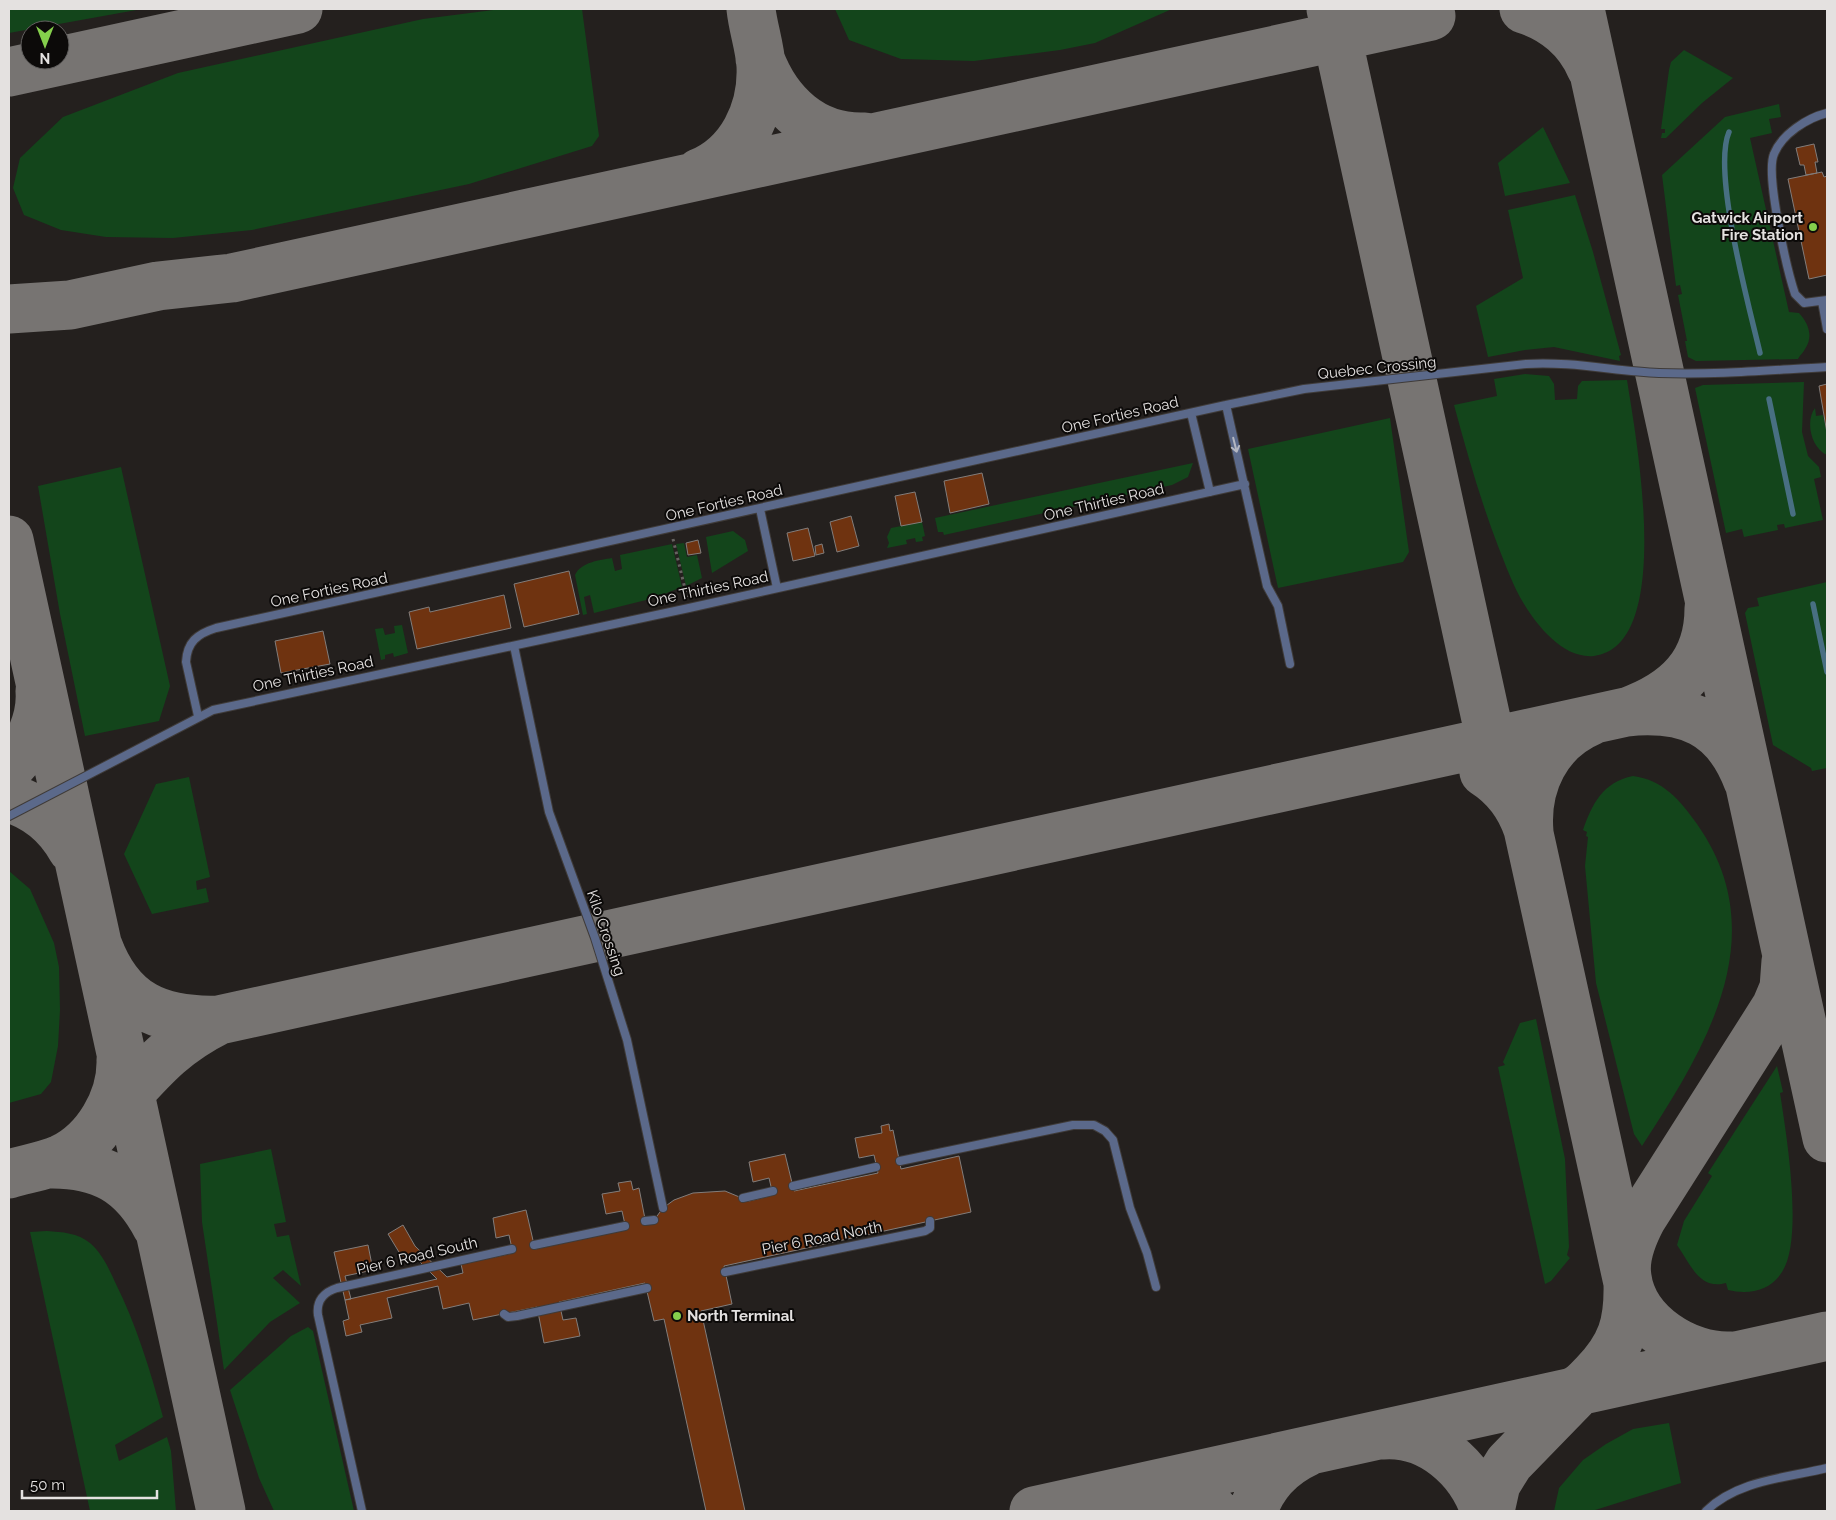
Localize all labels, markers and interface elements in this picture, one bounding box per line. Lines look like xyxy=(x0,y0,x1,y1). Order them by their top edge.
north arrow xyxy=(20,20,70,70)
text: N xyxy=(40,50,50,66)
place label: Gatwick Airport Fire Station xyxy=(1692,209,1803,244)
marker: Gatwick Airport Fire Station xyxy=(1807,221,1819,233)
street label: Quebec Crossing xyxy=(1317,353,1437,383)
street label: One Forties Road xyxy=(1060,393,1180,437)
one-way arrow xyxy=(1231,436,1240,452)
street label: One Thirties Road xyxy=(1042,479,1166,525)
street label: One Forties Road xyxy=(664,481,784,525)
street label: One Thirties Road xyxy=(646,567,770,611)
street label: One Forties Road xyxy=(269,569,389,611)
street label: One Thirties Road xyxy=(251,652,375,696)
street label: Kilo Crossing xyxy=(583,888,629,978)
street label: Pier 6 Road North xyxy=(760,1218,884,1258)
street label: Pier 6 Road South xyxy=(355,1233,479,1279)
place label: North Terminal xyxy=(687,1307,794,1325)
marker: North Terminal xyxy=(671,1310,683,1322)
scale bar xyxy=(22,1468,158,1500)
text: 50 m xyxy=(30,1476,65,1494)

